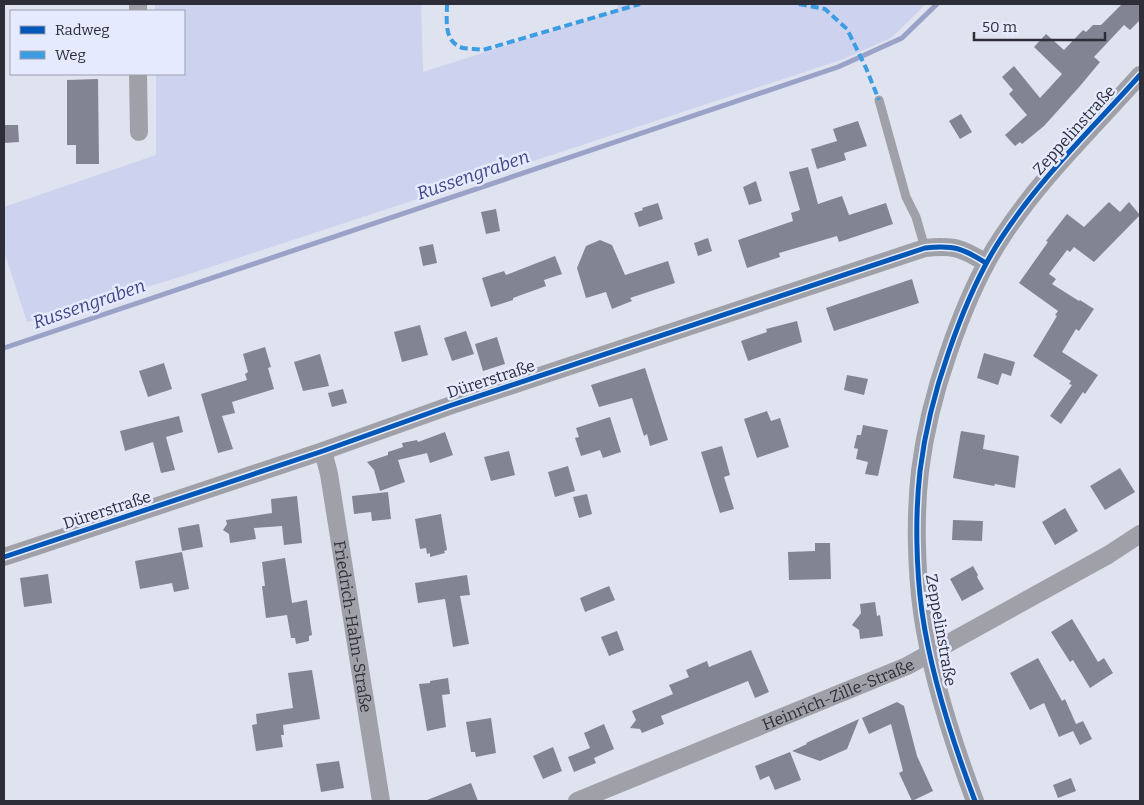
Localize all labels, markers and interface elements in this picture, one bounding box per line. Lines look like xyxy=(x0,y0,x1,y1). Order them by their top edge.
legend xyxy=(10,10,185,75)
scale bar xyxy=(974,10,1105,42)
text: 50 m xyxy=(982,18,1018,36)
text: Radweg xyxy=(55,21,110,39)
text: Weg xyxy=(55,46,86,64)
street label: Zeppelinstraße xyxy=(1029,81,1119,179)
water label: Russengraben xyxy=(414,145,532,205)
water label: Russengraben xyxy=(30,274,148,334)
street label: Dürerstraße xyxy=(445,356,537,402)
street label: Dürerstraße xyxy=(61,487,153,533)
street label: Friedrich-Hahn-Straße xyxy=(330,539,376,714)
street label: Zeppelinstraße xyxy=(922,572,960,688)
street label: Heinrich-Zille-Straße xyxy=(759,654,917,734)

